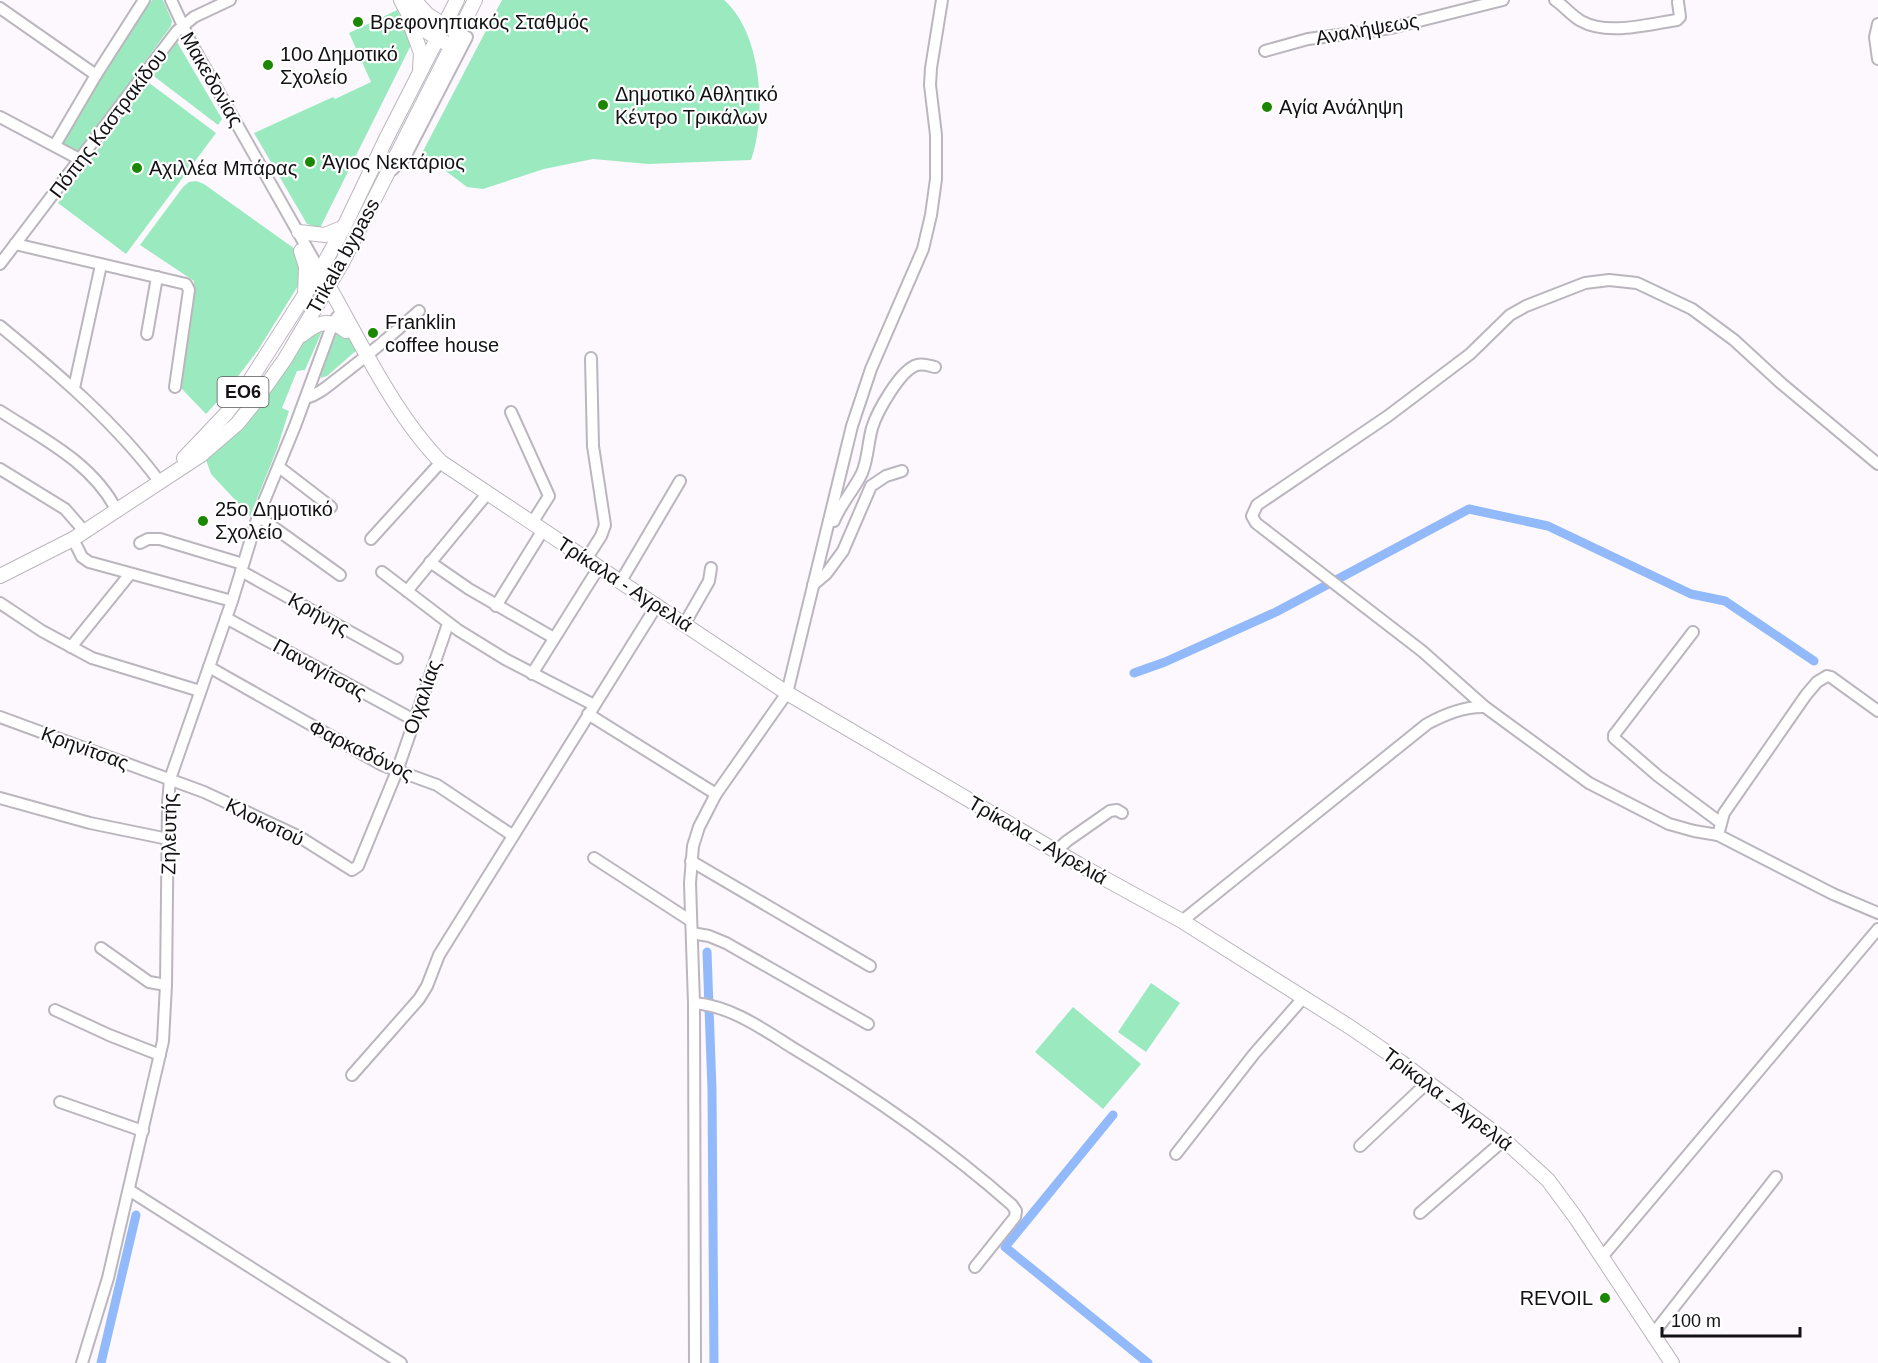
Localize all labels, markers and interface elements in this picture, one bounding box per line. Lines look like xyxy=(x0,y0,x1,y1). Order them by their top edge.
street label: Αναλήψεως xyxy=(1314,9,1421,49)
place label: Βρεφονηπιακός Σταθμός xyxy=(370,11,589,33)
marker: Βρεφονηπιακός Σταθμός xyxy=(351,15,365,29)
street label: Μακεδονίας xyxy=(176,28,248,130)
place label: 10ο Δημοτικό Σχολείο xyxy=(280,43,398,88)
street label: Πόπης Καστρακίδου xyxy=(45,44,171,202)
marker: 10ο Δημοτικό Σχολείο xyxy=(261,58,275,72)
place label: Δημοτικό Αθλητικό Κέντρο Τρικάλων xyxy=(615,83,778,128)
place label: Αγία Ανάληψη xyxy=(1279,96,1403,118)
marker: Δημοτικό Αθλητικό Κέντρο Τρικάλων xyxy=(596,98,610,112)
marker: Αγία Ανάληψη xyxy=(1260,100,1274,114)
place label: Άγιος Νεκτάριος xyxy=(322,151,465,173)
marker: Άγιος Νεκτάριος xyxy=(303,155,317,169)
place label: Αχιλλέα Μπάρας xyxy=(149,157,298,179)
marker: Αχιλλέα Μπάρας xyxy=(130,161,144,175)
street label: Trikala bypass xyxy=(302,195,384,317)
place label: Franklin coffee house xyxy=(385,311,499,356)
marker: Franklin coffee house xyxy=(366,326,380,340)
road number: ΕΟ6 xyxy=(218,377,268,407)
place label: 25ο Δημοτικό Σχολείο xyxy=(215,498,333,543)
marker: 25ο Δημοτικό Σχολείο xyxy=(196,514,210,528)
street label: Τρίκαλα - Αγρελιά xyxy=(553,532,697,636)
street label: Κρήνης xyxy=(285,588,354,640)
street label: Παναγίτσας xyxy=(270,634,371,704)
street label: Οιχαλίας xyxy=(399,657,445,737)
street label: Φαρκαδόνος xyxy=(305,715,417,785)
street label: Κρηνίτσας xyxy=(38,722,132,774)
street label: Τρίκαλα - Αγρελιά xyxy=(965,791,1111,889)
street label: Ζηλευτής xyxy=(157,793,181,875)
street label: Κλοκοτού xyxy=(222,794,308,850)
street label: Τρίκαλα - Αγρελιά xyxy=(1379,1043,1517,1155)
place label: REVOIL xyxy=(1520,1287,1593,1309)
marker: REVOIL xyxy=(1598,1291,1612,1305)
scale bar xyxy=(1662,1300,1800,1338)
text: 100 m xyxy=(1671,1311,1721,1331)

